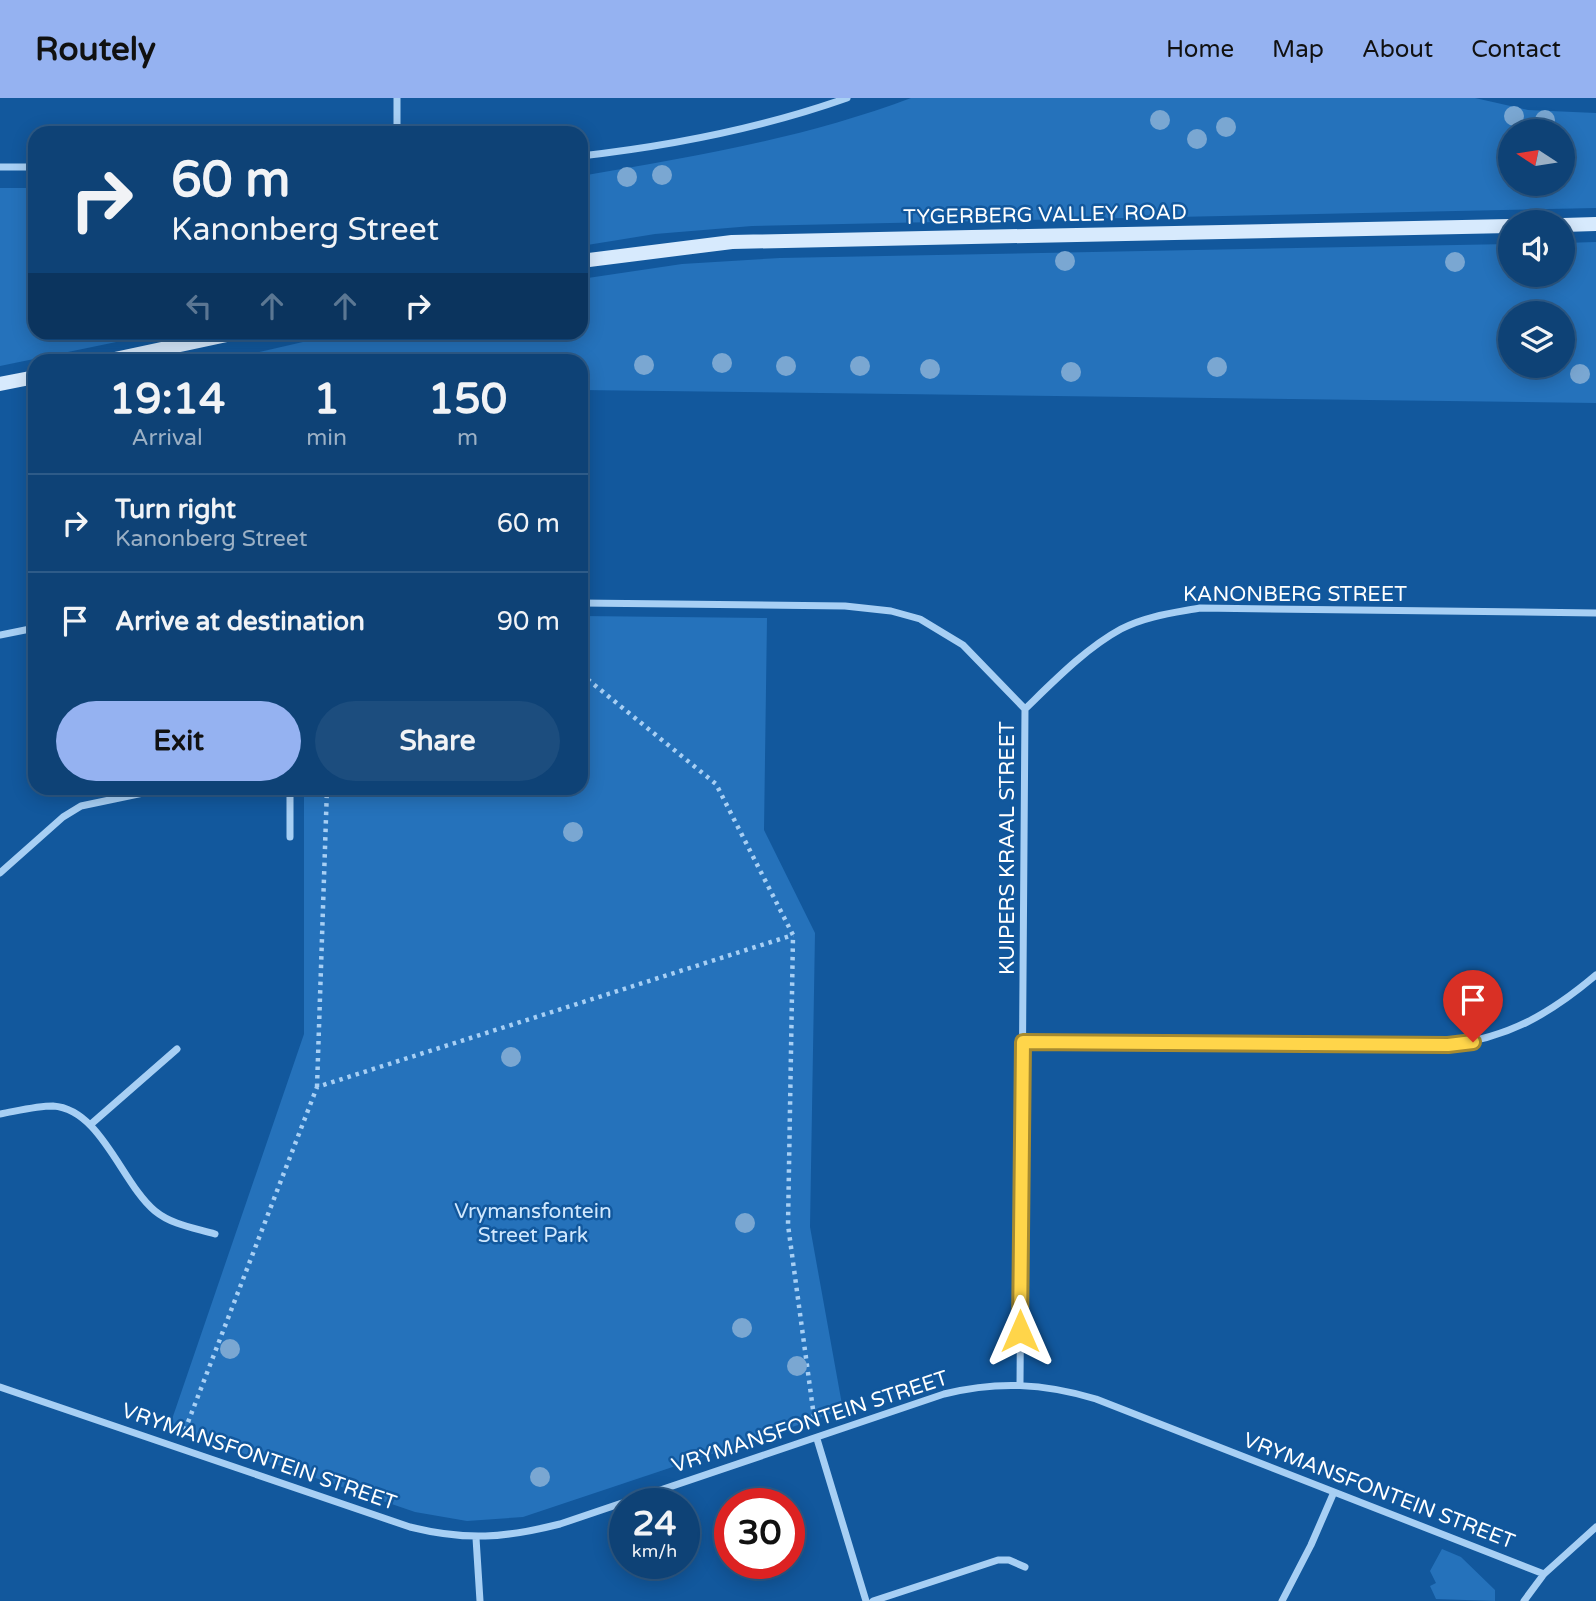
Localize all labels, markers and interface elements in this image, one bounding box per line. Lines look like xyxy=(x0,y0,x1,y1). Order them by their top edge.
text: Routely xyxy=(35,30,156,69)
text: Home xyxy=(1166,35,1234,64)
text: Map xyxy=(1272,35,1324,64)
text: About xyxy=(1362,35,1433,64)
text: Contact xyxy=(1471,35,1561,64)
north arrow xyxy=(1498,119,1575,196)
map controls xyxy=(1498,119,1575,378)
text: 60 m xyxy=(171,151,290,210)
icon: right xyxy=(56,154,147,245)
street label: TYGERBERG VALLEY ROAD xyxy=(903,200,1187,230)
button: sound xyxy=(1498,210,1575,287)
text: Kanonberg Street xyxy=(171,211,439,249)
icon: left xyxy=(180,287,218,325)
icon: ahead xyxy=(253,287,291,325)
icon: ahead xyxy=(326,287,364,325)
icon: right xyxy=(399,287,437,325)
button: layers xyxy=(1498,301,1575,378)
text: 19:14 xyxy=(109,374,225,425)
text: 1 xyxy=(313,374,340,425)
text: 150 xyxy=(428,374,507,425)
text: Arrival xyxy=(132,424,203,452)
text: min xyxy=(306,424,347,452)
text: m xyxy=(457,424,478,452)
text: Turn right xyxy=(115,494,236,525)
icon: right xyxy=(56,504,94,542)
text: 60 m xyxy=(497,508,560,539)
text: Kanonberg Street xyxy=(115,525,308,553)
street label: KANONBERG STREET xyxy=(1183,582,1407,607)
icon: arrive xyxy=(56,602,94,640)
text: Arrive at destination xyxy=(115,606,365,637)
text: 90 m xyxy=(497,606,560,637)
button: Exit xyxy=(56,701,301,781)
button: Share xyxy=(315,701,560,781)
street label: KUIPERS KRAAL STREET xyxy=(995,721,1020,975)
pin xyxy=(1443,970,1503,1042)
icon: arrive xyxy=(1454,981,1492,1019)
park label: Vrymansfontein Street Park xyxy=(454,1199,612,1248)
position arrow xyxy=(983,1294,1057,1368)
street label: VRYMANSFONTEIN STREET xyxy=(669,1365,951,1479)
street label: VRYMANSFONTEIN STREET xyxy=(118,1398,400,1516)
street label: VRYMANSFONTEIN STREET xyxy=(1240,1428,1519,1555)
speed limit sign: 30 xyxy=(714,1488,805,1579)
text: 24 xyxy=(633,1503,676,1545)
text: km/h xyxy=(632,1540,677,1562)

